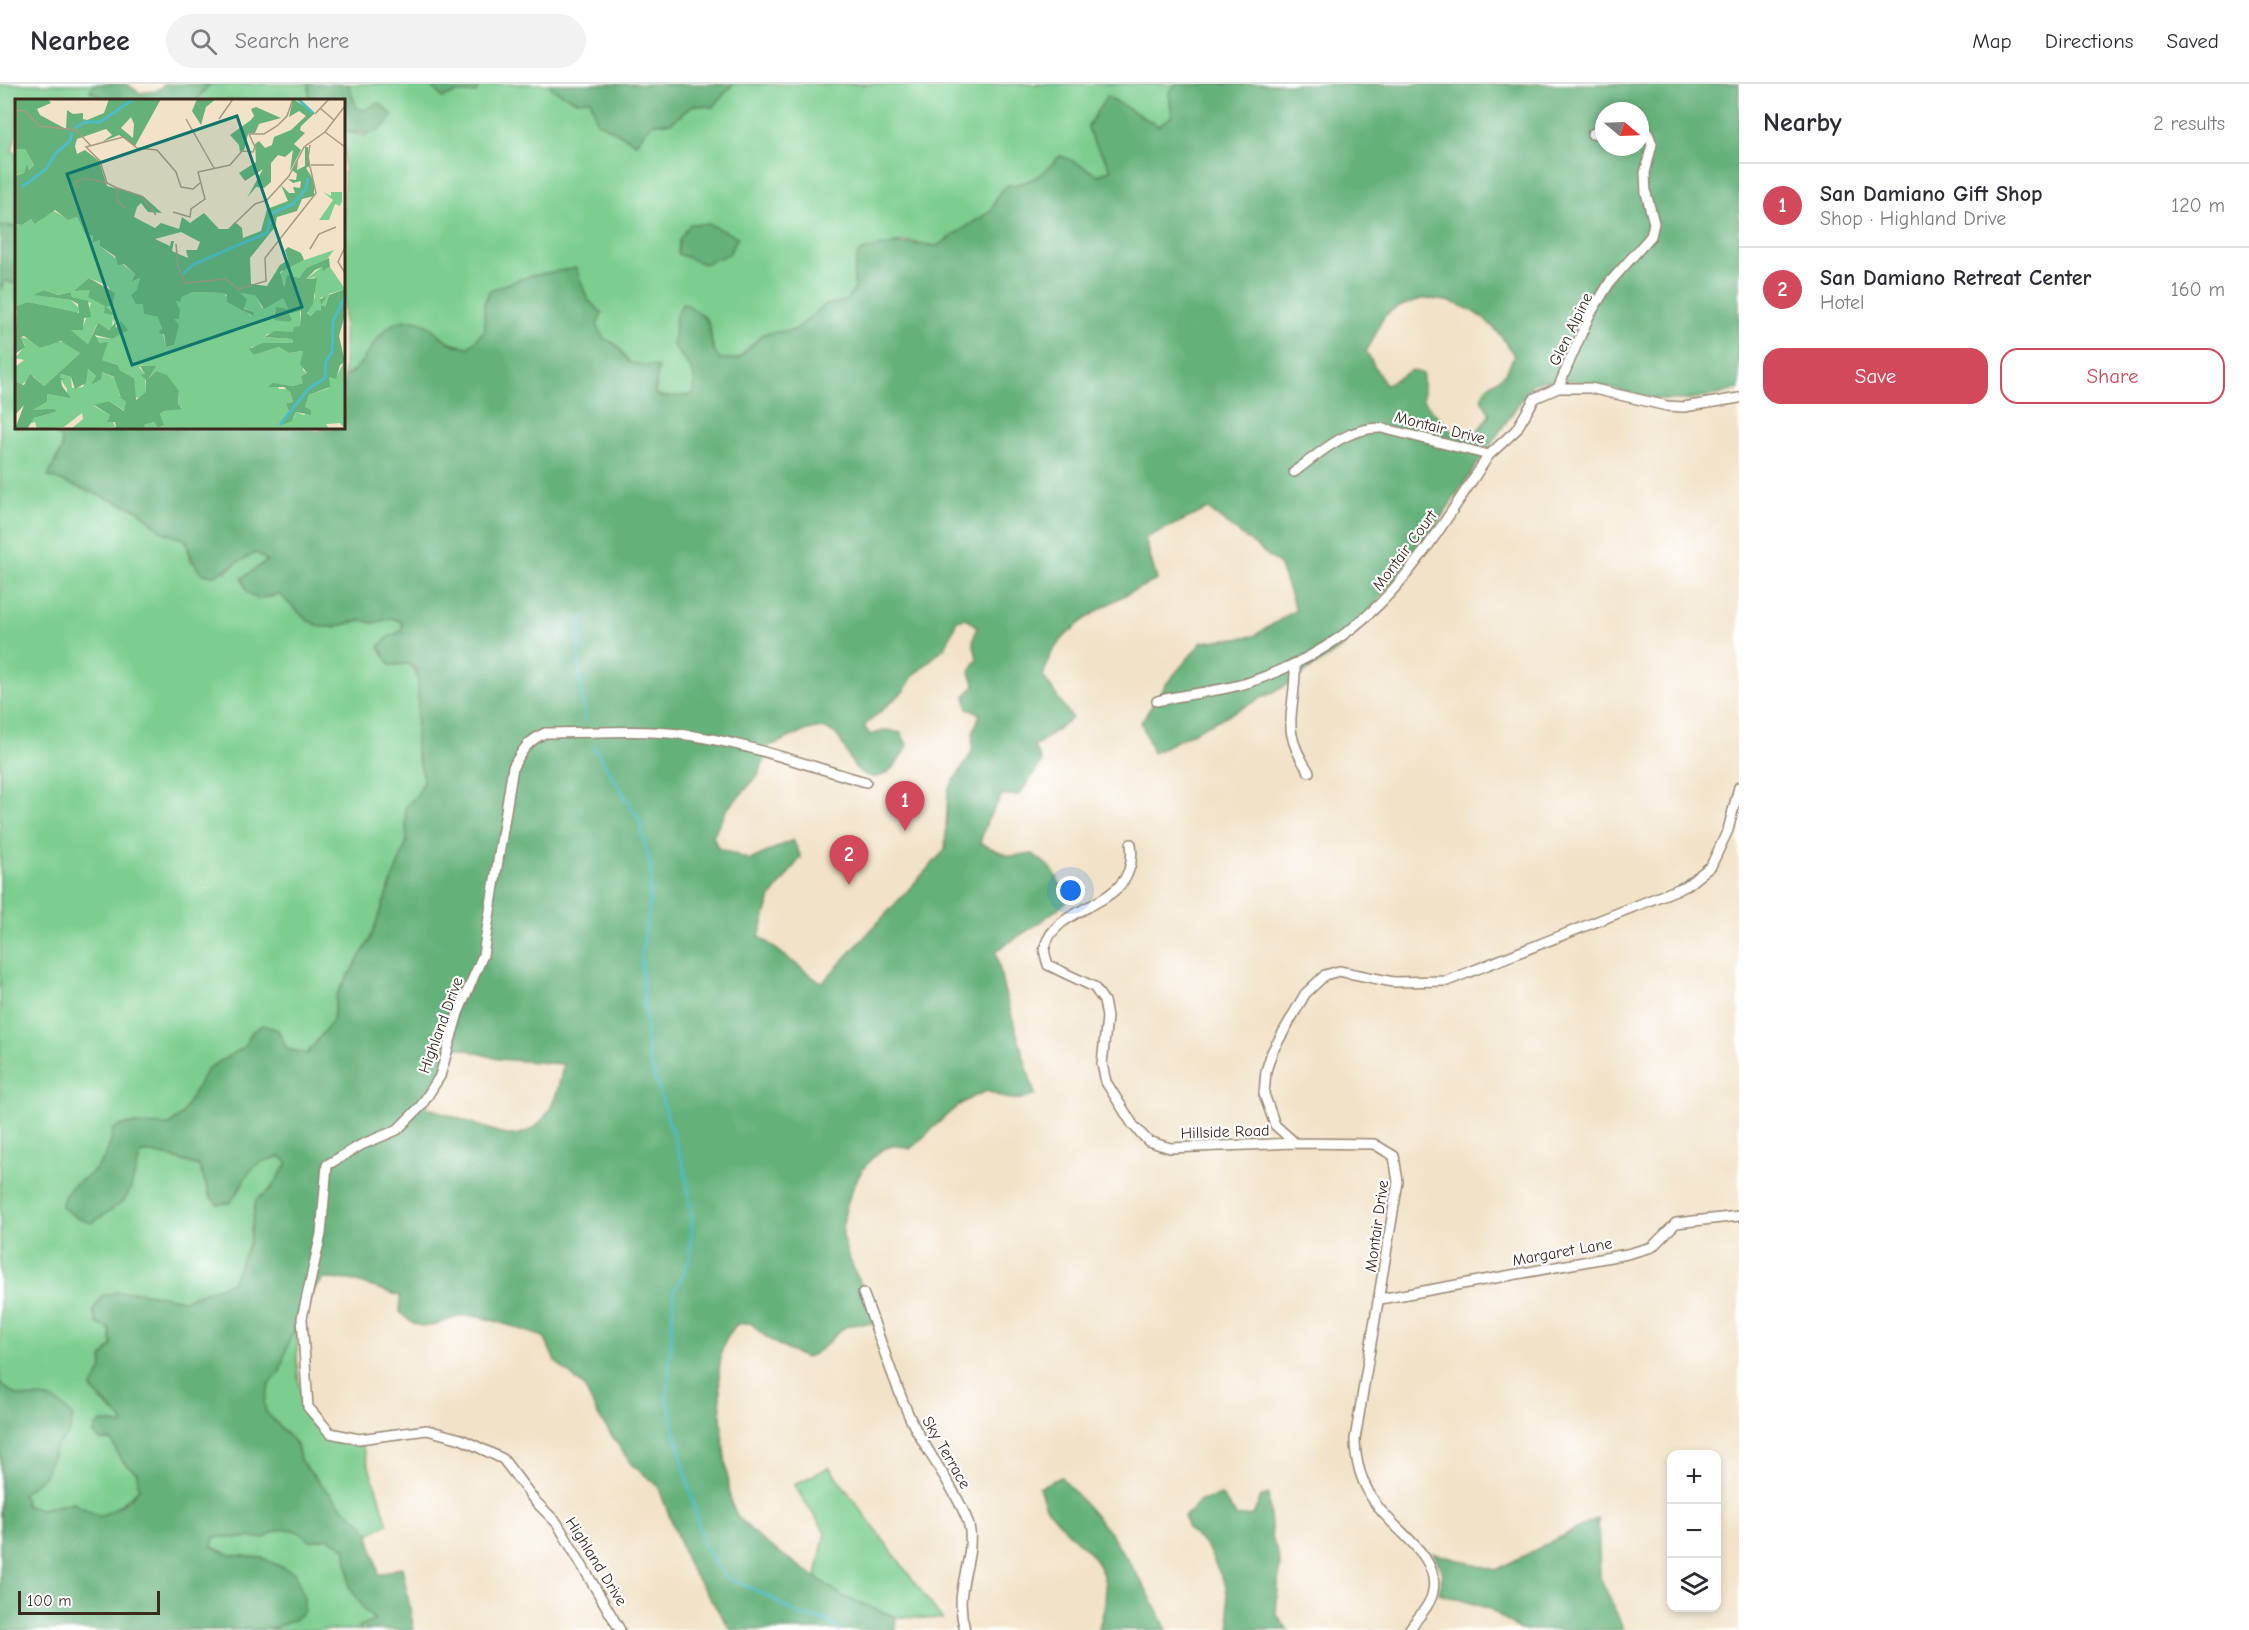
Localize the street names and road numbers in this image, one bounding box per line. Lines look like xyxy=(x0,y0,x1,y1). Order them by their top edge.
street label: Glen Alpine xyxy=(1546,290,1596,369)
street label: Montair Drive xyxy=(1393,408,1487,448)
street label: Montair Court xyxy=(1369,507,1441,594)
street label: Highland Drive xyxy=(415,975,467,1076)
street label: Hillside Road xyxy=(1180,1121,1270,1143)
street label: Montair Drive xyxy=(1362,1179,1392,1273)
street label: Margaret Lane xyxy=(1511,1234,1614,1270)
street label: Sky Terrace xyxy=(918,1413,974,1492)
street label: Highland Drive xyxy=(562,1514,631,1609)

